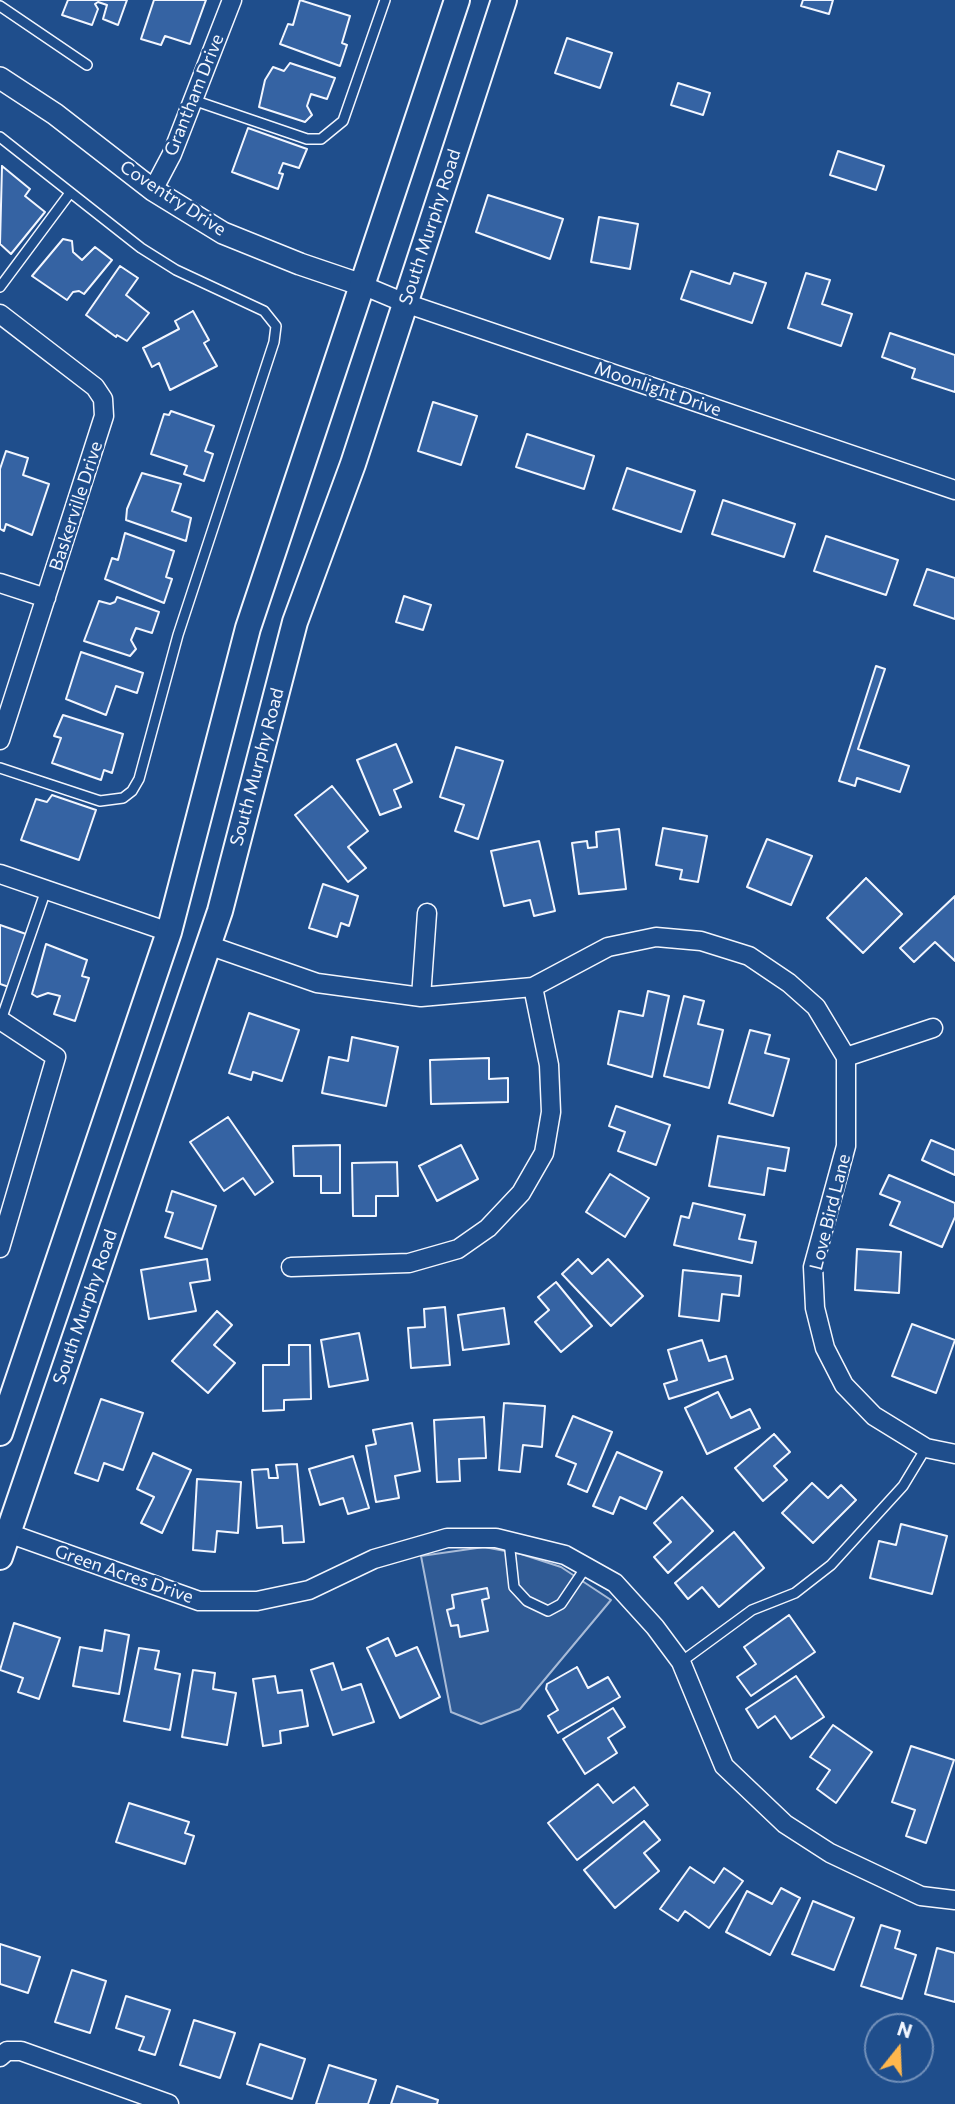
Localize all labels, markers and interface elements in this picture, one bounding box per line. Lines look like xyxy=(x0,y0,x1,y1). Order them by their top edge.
street label: Grantham Drive xyxy=(160,31,228,159)
street label: South Murphy Road xyxy=(395,146,465,308)
street label: Coventry Drive xyxy=(116,156,230,240)
street label: Moonlight Drive xyxy=(592,357,724,421)
street label: Baskerville Drive xyxy=(45,439,107,573)
street label: South Murphy Road xyxy=(226,686,288,848)
street label: Love Bird Lane xyxy=(805,1152,855,1272)
street label: South Murphy Road xyxy=(48,1227,122,1387)
street label: Green Acres Drive xyxy=(52,1540,196,1608)
north arrow xyxy=(864,2013,934,2083)
text: N xyxy=(895,2016,915,2043)

